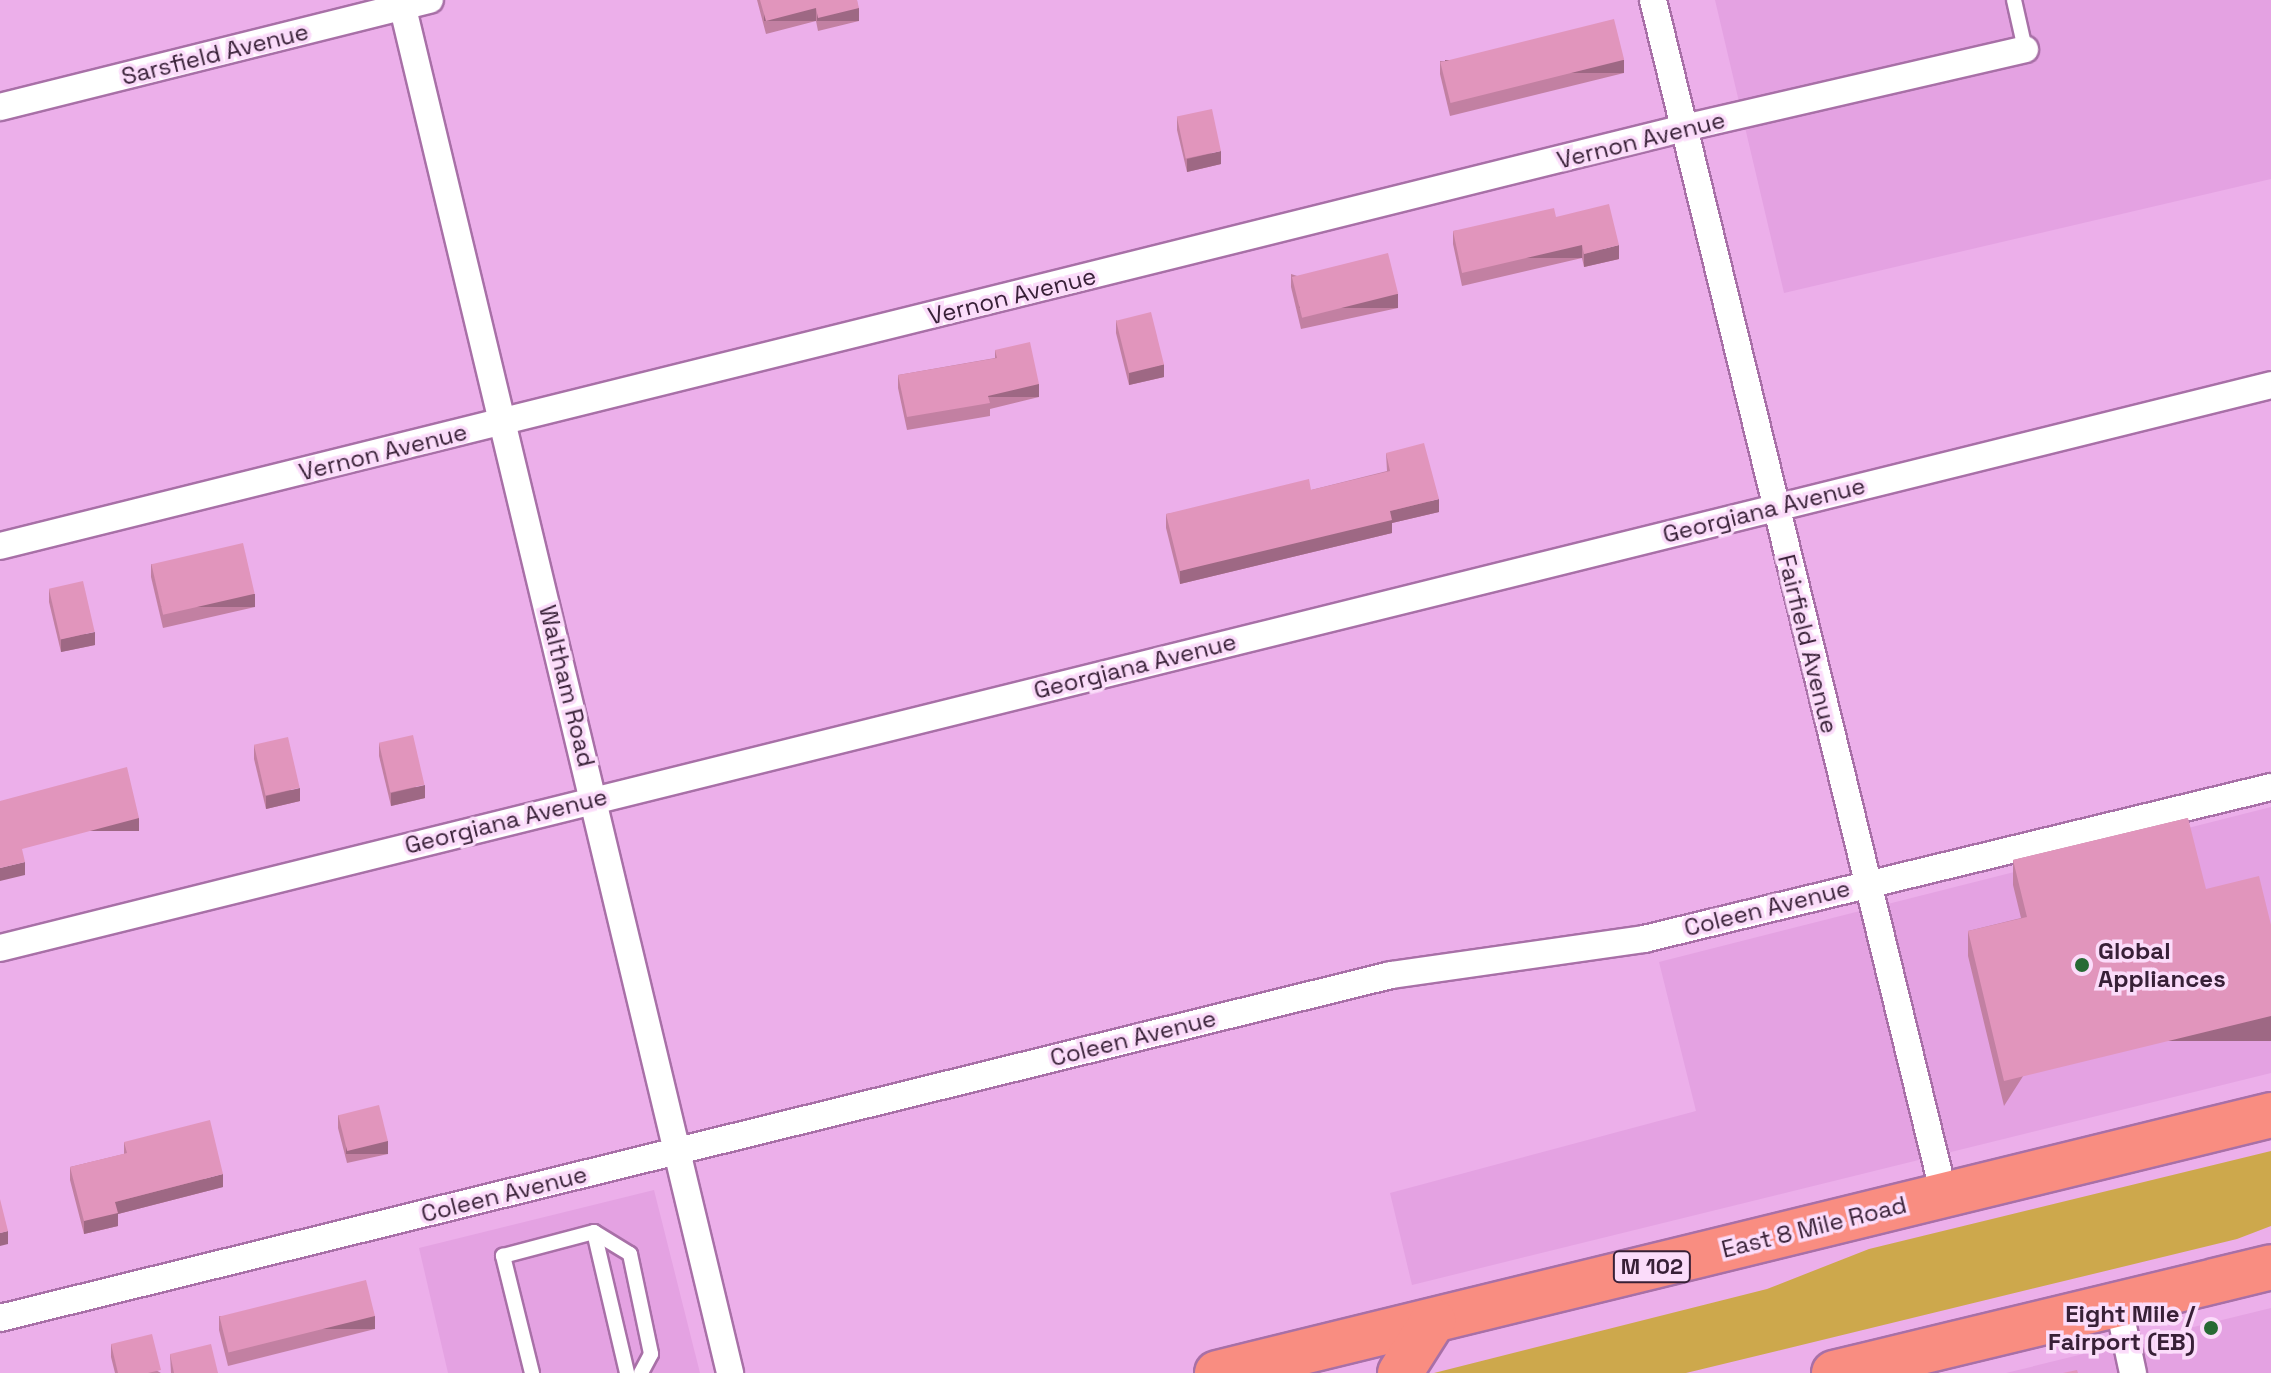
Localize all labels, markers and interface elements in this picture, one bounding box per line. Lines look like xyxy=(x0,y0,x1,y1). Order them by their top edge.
street label: Sarsfield Avenue xyxy=(118,17,312,91)
street label: Vernon Avenue xyxy=(1554,105,1728,175)
street label: Vernon Avenue xyxy=(925,261,1099,331)
street label: Vernon Avenue xyxy=(296,417,470,487)
street label: Georgiana Avenue xyxy=(1660,471,1868,549)
street label: Fairfield Avenue xyxy=(1772,551,1844,737)
street label: Waltham Road xyxy=(533,602,601,770)
street label: Georgiana Avenue xyxy=(1031,627,1239,705)
street label: Georgiana Avenue xyxy=(402,782,610,860)
street label: Coleen Avenue xyxy=(1681,873,1853,943)
place label: Global Appliances xyxy=(2098,937,2226,993)
marker: Global Appliances xyxy=(2073,956,2091,974)
street label: Coleen Avenue xyxy=(1047,1003,1219,1073)
street label: Coleen Avenue xyxy=(418,1159,590,1229)
street label: East 8 Mile Road xyxy=(1718,1190,1910,1264)
road number: M 102 xyxy=(1612,1249,1692,1285)
place label: Eight Mile / Fairport (EB) xyxy=(2048,1300,2195,1356)
marker: Eight Mile / Fairport (EB) xyxy=(2202,1319,2220,1337)

